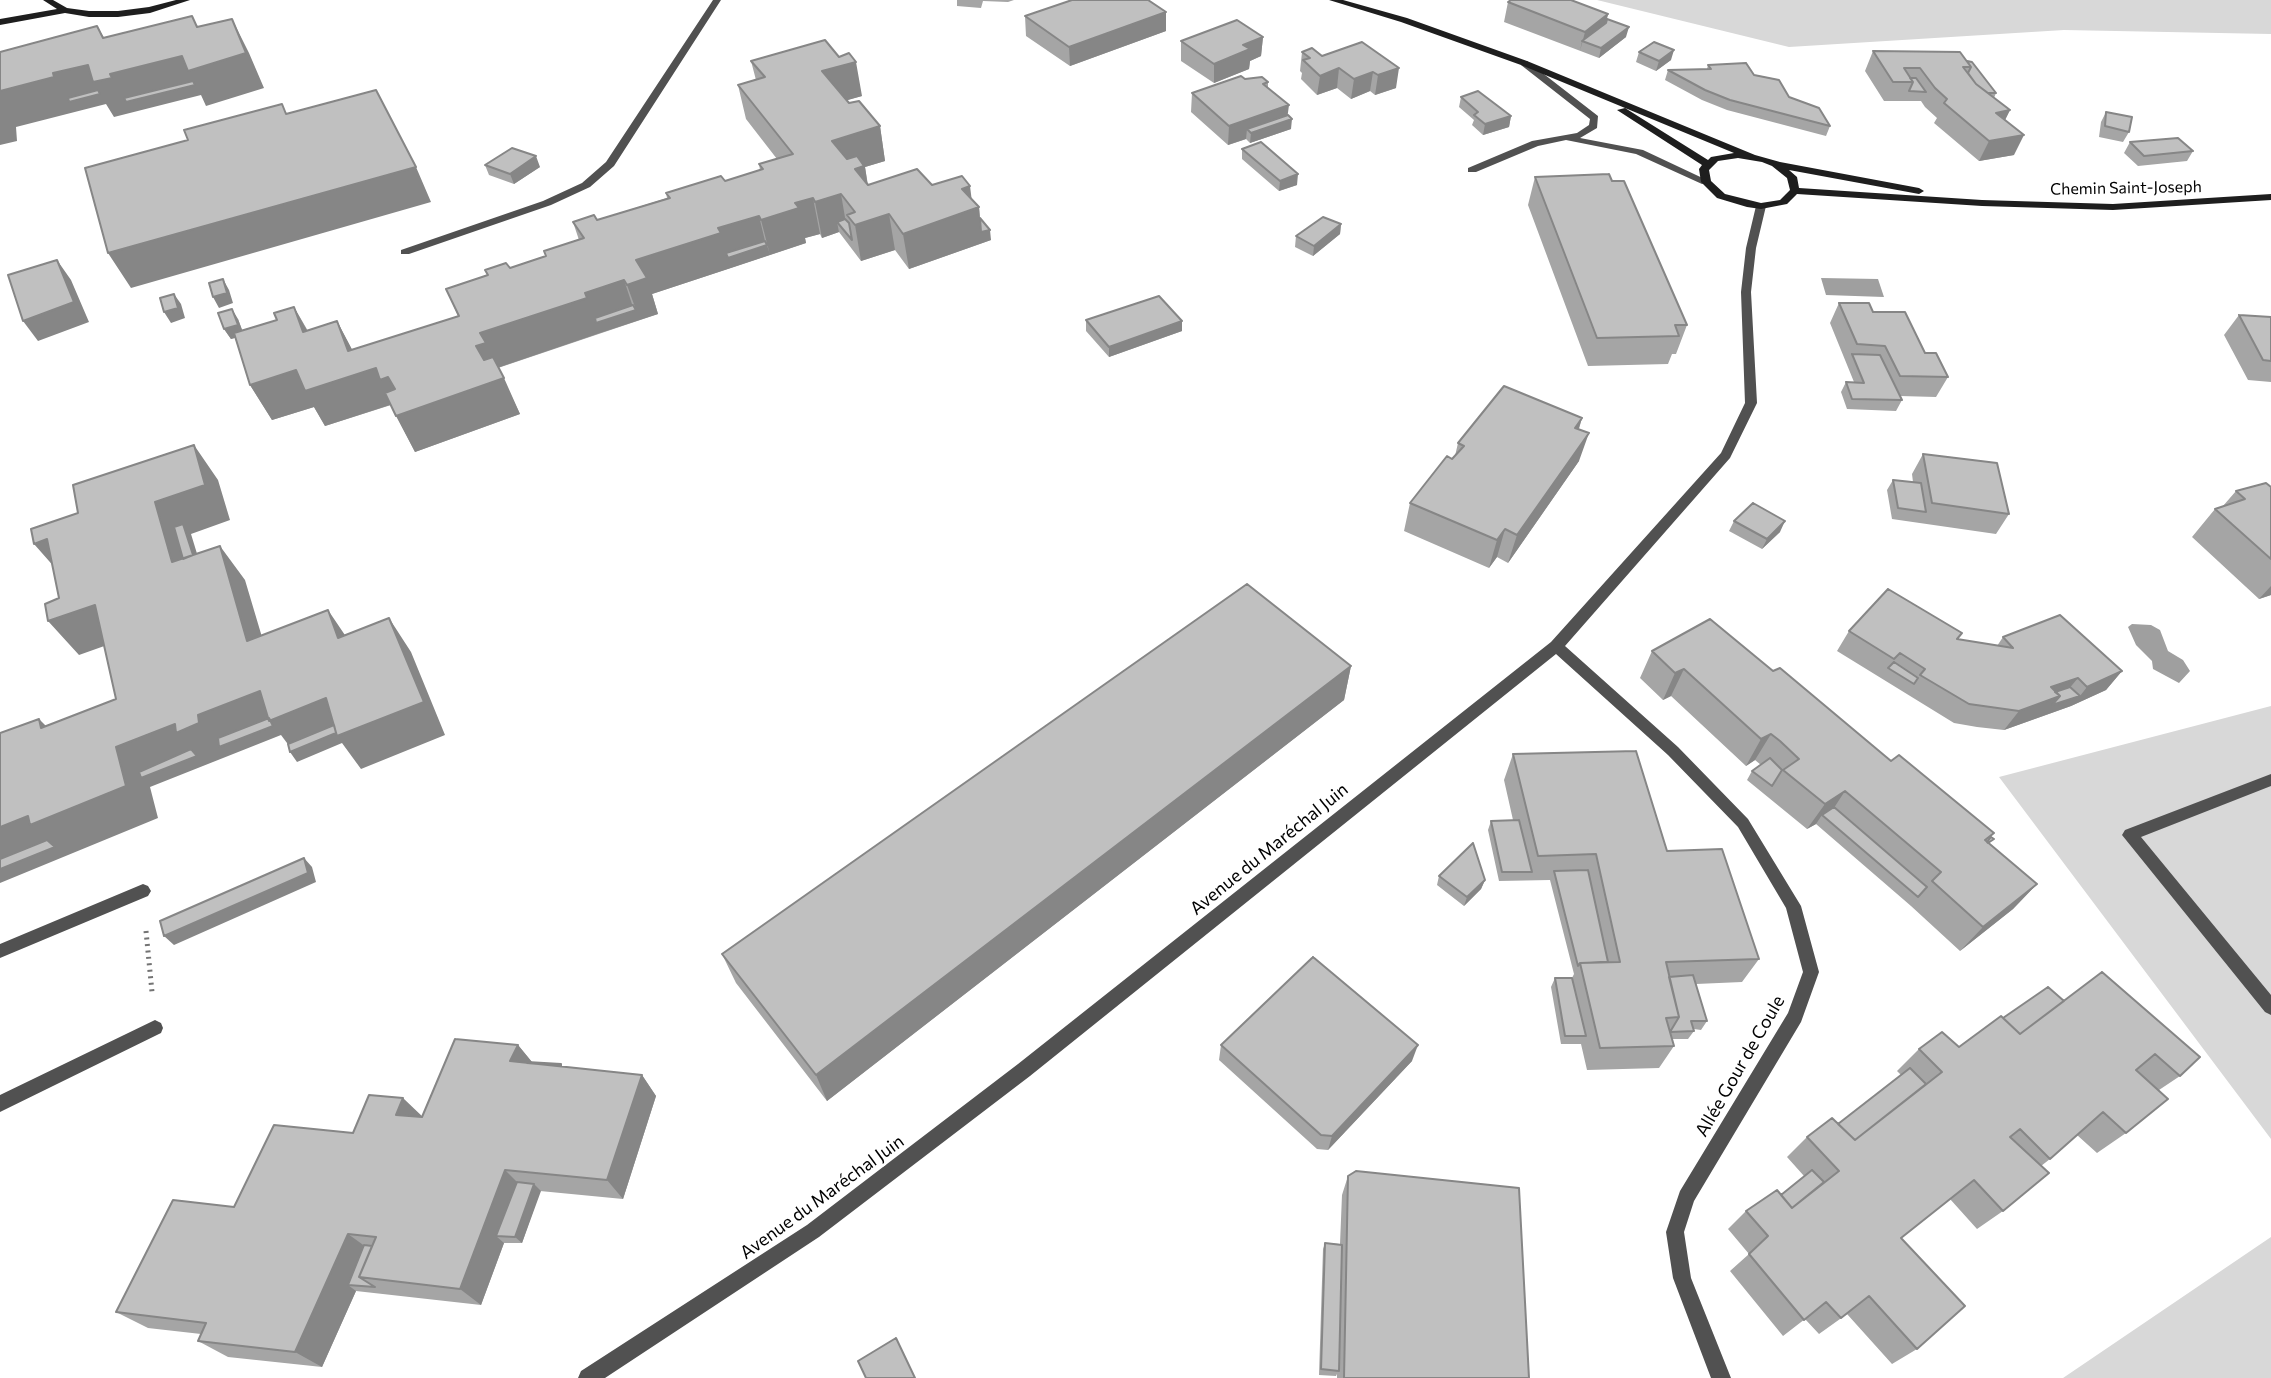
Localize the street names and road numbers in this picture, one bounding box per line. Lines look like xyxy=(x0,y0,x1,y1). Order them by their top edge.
street label: Chemin Saint-Joseph xyxy=(2050,177,2202,199)
street label: Avenue du Maréchal Juin xyxy=(1186,779,1352,919)
street label: Allée Gour de Coule xyxy=(1691,992,1789,1140)
street label: Avenue du Maréchal Juin xyxy=(736,1130,908,1264)

